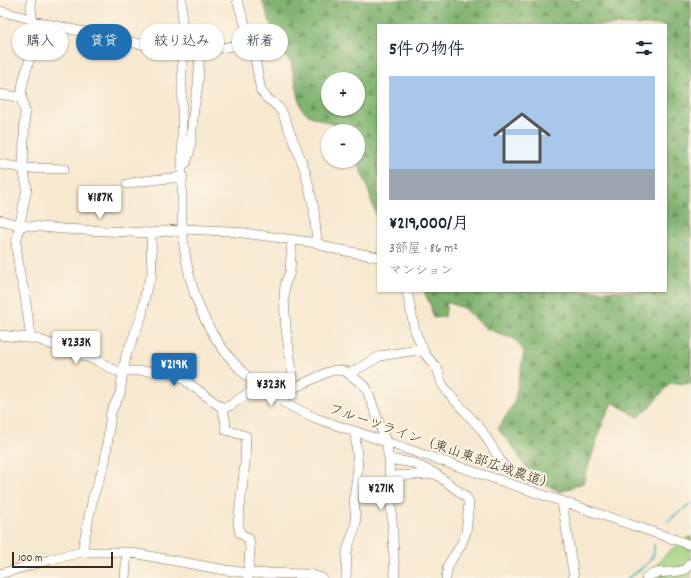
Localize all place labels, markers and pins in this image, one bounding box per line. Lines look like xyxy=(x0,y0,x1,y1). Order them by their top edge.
pin: ¥187K xyxy=(72,186,128,220)
pin: ¥233K xyxy=(48,331,104,365)
pin: ¥219K xyxy=(146,353,202,387)
pin: ¥323K xyxy=(243,373,299,407)
pin: ¥271K xyxy=(353,477,409,511)

